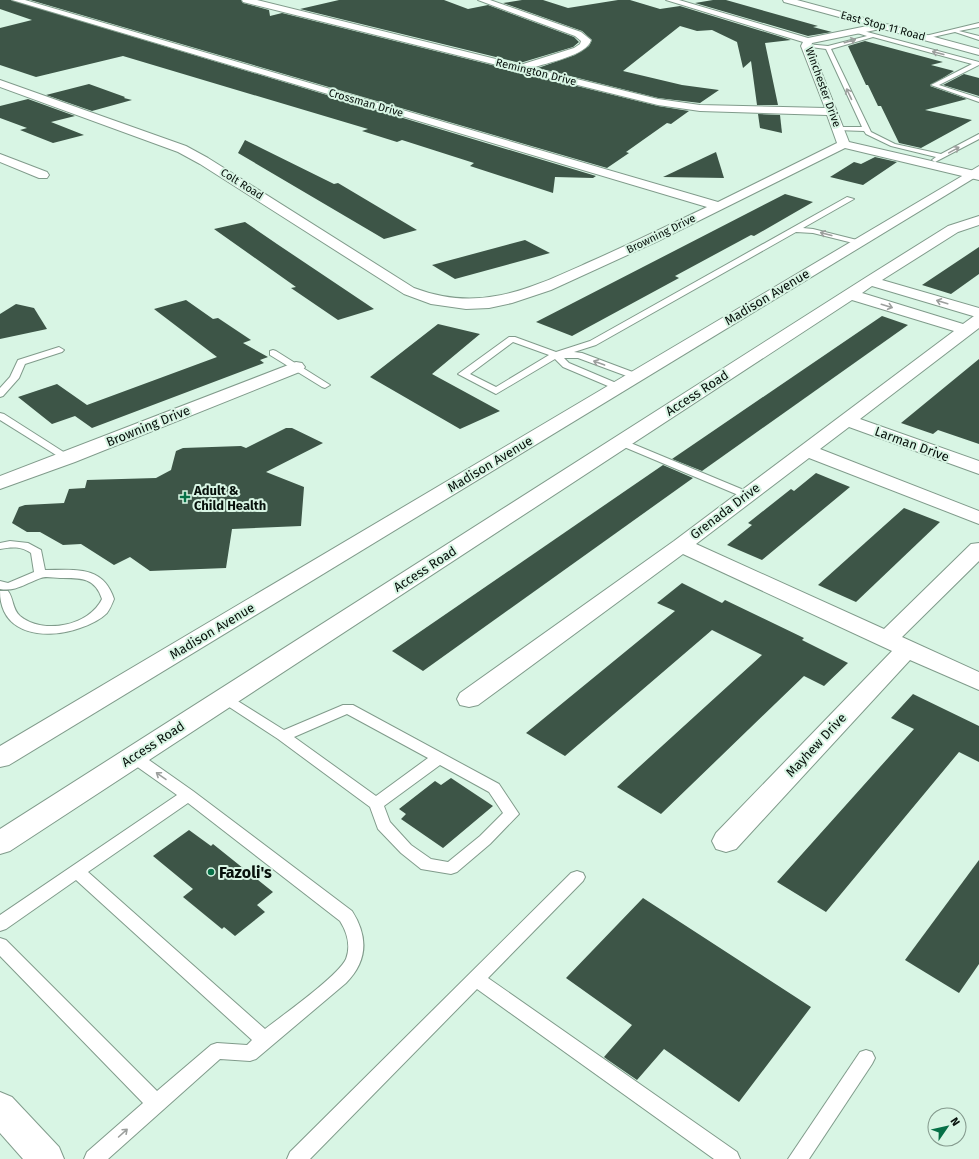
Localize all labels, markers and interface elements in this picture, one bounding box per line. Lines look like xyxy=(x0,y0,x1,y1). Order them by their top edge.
street label: East Stop 11 Road xyxy=(839,8,927,44)
one-way arrow xyxy=(843,37,856,44)
street label: Winchester Drive xyxy=(802,45,844,129)
one-way arrow xyxy=(932,49,945,57)
street label: Remington Drive xyxy=(494,56,578,88)
street label: Crossman Drive xyxy=(327,86,405,120)
one-way arrow xyxy=(845,88,852,100)
one-way arrow xyxy=(948,145,960,153)
street label: Colt Road xyxy=(218,166,266,202)
street label: Browning Drive xyxy=(624,212,698,256)
one-way arrow xyxy=(820,230,833,237)
street label: Madison Avenue xyxy=(722,266,812,328)
one-way arrow xyxy=(935,298,948,305)
one-way arrow xyxy=(880,303,893,310)
one-way arrow xyxy=(593,358,605,366)
street label: Access Road xyxy=(663,367,731,419)
street label: Browning Drive xyxy=(104,402,192,450)
street label: Larman Drive xyxy=(873,424,951,464)
street label: Madison Avenue xyxy=(445,433,535,495)
street label: Grenada Drive xyxy=(687,480,763,542)
place label: Adult & Child Health xyxy=(193,483,266,513)
marker: Adult & Child Health xyxy=(179,491,191,503)
street label: Access Road xyxy=(391,543,459,595)
street label: Madison Avenue xyxy=(167,600,257,662)
street label: Mayhew Drive xyxy=(783,710,849,780)
street label: Access Road xyxy=(119,718,187,770)
one-way arrow xyxy=(156,772,167,780)
place label: Fazoli's xyxy=(219,863,272,882)
marker: Fazoli's xyxy=(206,867,216,877)
north arrow xyxy=(927,1107,967,1147)
text: N xyxy=(947,1115,962,1128)
one-way arrow xyxy=(118,1128,128,1137)

